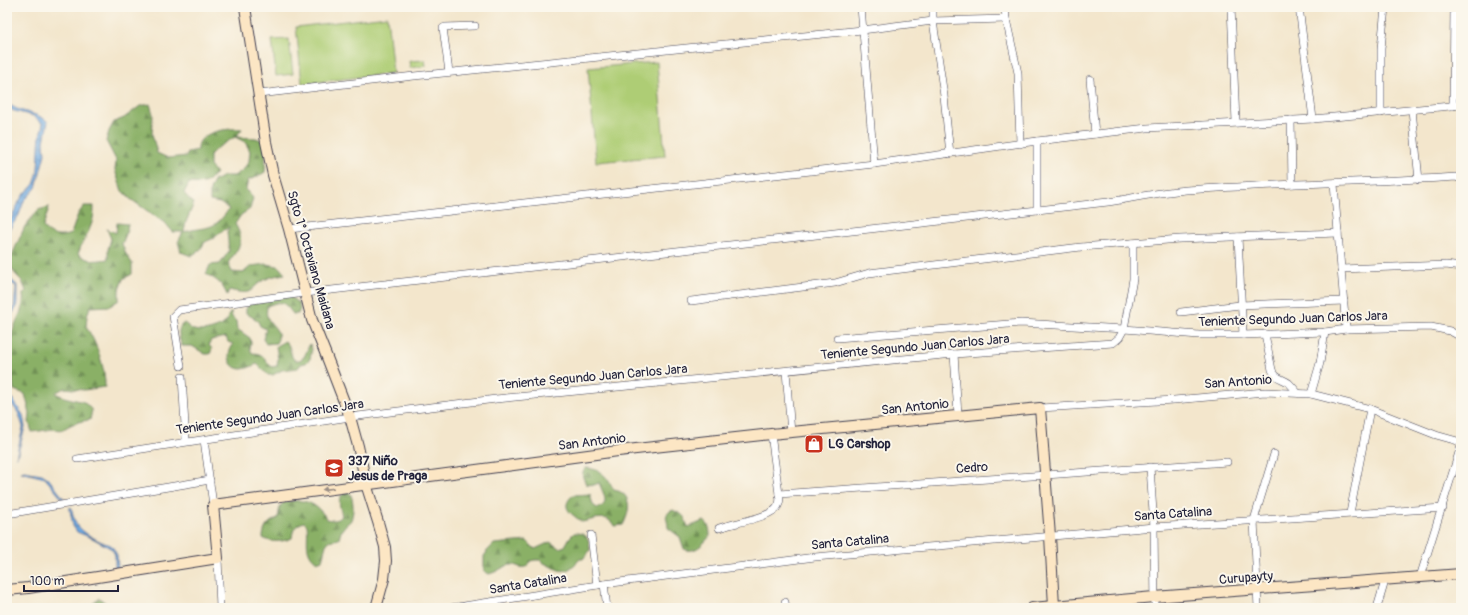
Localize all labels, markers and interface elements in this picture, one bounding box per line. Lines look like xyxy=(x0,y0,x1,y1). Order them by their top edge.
street label: Sgto 1° Octaviano Maidana xyxy=(284,189,338,331)
street label: Teniente Segundo Juan Carlos Jara xyxy=(1198,308,1388,330)
street label: Teniente Segundo Juan Carlos Jara xyxy=(820,331,1010,363)
street label: Teniente Segundo Juan Carlos Jara xyxy=(498,361,688,393)
street label: San Antonio xyxy=(1204,372,1272,392)
street label: San Antonio xyxy=(880,395,950,419)
street label: Teniente Segundo Juan Carlos Jara xyxy=(175,396,365,438)
street label: San Antonio xyxy=(557,430,627,454)
shop icon: LG Carshop xyxy=(803,433,825,455)
place label: LG Carshop xyxy=(828,436,891,452)
place label: 337 Niño Jesus de Praga xyxy=(348,453,427,484)
school or university icon: 337 Niño Jesus de Praga xyxy=(323,457,345,479)
street label: Cedro xyxy=(955,459,989,477)
one-way arrow xyxy=(322,486,334,492)
street label: Santa Catalina xyxy=(1133,503,1213,525)
street label: Santa Catalina xyxy=(810,531,890,553)
scale bar xyxy=(24,567,118,593)
street label: Curupayty xyxy=(1218,568,1274,588)
street label: Santa Catalina xyxy=(488,570,568,598)
text: 100 m xyxy=(30,574,65,589)

